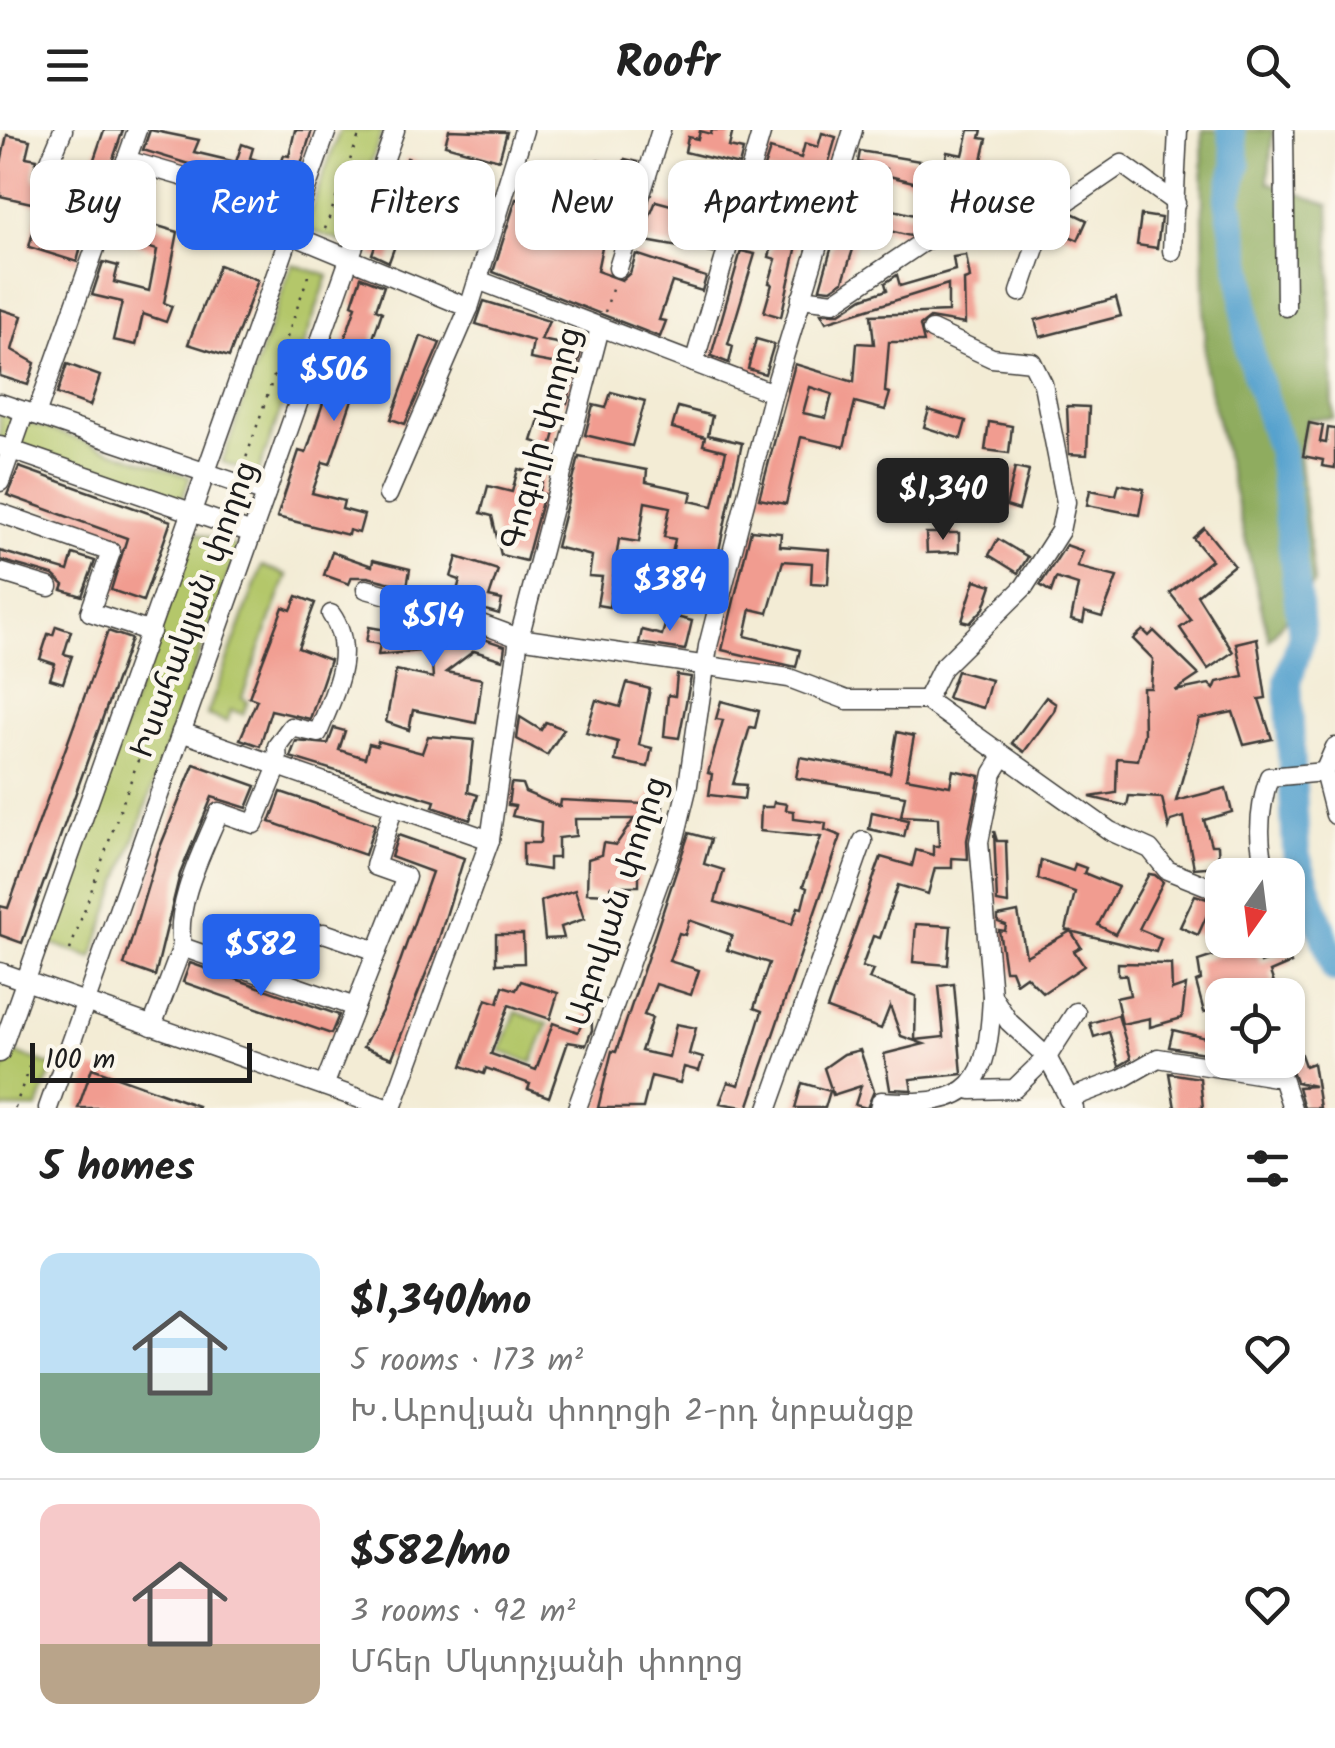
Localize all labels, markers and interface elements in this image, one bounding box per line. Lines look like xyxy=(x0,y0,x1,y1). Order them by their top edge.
text: Roofr xyxy=(616,29,719,101)
icon: menu xyxy=(40,38,95,93)
icon: search xyxy=(1240,38,1295,93)
chip: Buy xyxy=(30,160,156,250)
chip: Rent xyxy=(176,160,314,250)
chip: Filters xyxy=(334,160,495,250)
chip: New xyxy=(515,160,648,250)
chip: Apartment xyxy=(668,160,893,250)
chip: House xyxy=(913,160,1070,250)
street label: Գոգոլի փողոց xyxy=(488,321,597,556)
pin: $506 xyxy=(275,339,393,424)
text: $506 xyxy=(300,346,368,397)
street label: Իսահակյան փողոց xyxy=(118,454,273,766)
pin: $1,340 xyxy=(862,458,1024,543)
text: $1,340 xyxy=(899,465,987,516)
pin: $384 xyxy=(611,549,729,634)
text: $384 xyxy=(634,556,706,607)
pin: $514 xyxy=(374,585,492,670)
text: $514 xyxy=(402,592,464,643)
street label: Աբովյան փողոց xyxy=(554,770,683,1033)
north arrow xyxy=(1205,858,1305,958)
map controls xyxy=(1205,858,1305,1078)
pin: $582 xyxy=(202,914,320,999)
text: $582 xyxy=(225,921,297,972)
button: locate xyxy=(1205,978,1305,1078)
scale bar xyxy=(30,1038,252,1083)
text: 100 m xyxy=(45,1038,115,1083)
text: 5 homes xyxy=(40,1135,195,1202)
icon: filters xyxy=(1240,1141,1295,1196)
text: $1,340/mo xyxy=(350,1269,531,1336)
icon: home xyxy=(120,1293,240,1413)
icon: heart xyxy=(1240,1326,1295,1381)
text: 5 rooms · 173 m² xyxy=(350,1336,583,1387)
text: Խ․Աբովյան փողոցի 2-րդ նրբանցք xyxy=(350,1387,914,1438)
text: $582/mo xyxy=(350,1520,511,1587)
icon: home xyxy=(120,1544,240,1664)
icon: heart xyxy=(1240,1577,1295,1632)
text: 3 rooms · 92 m² xyxy=(350,1587,575,1638)
text: Մհեր Մկտրչյանի փողոց xyxy=(350,1638,743,1689)

